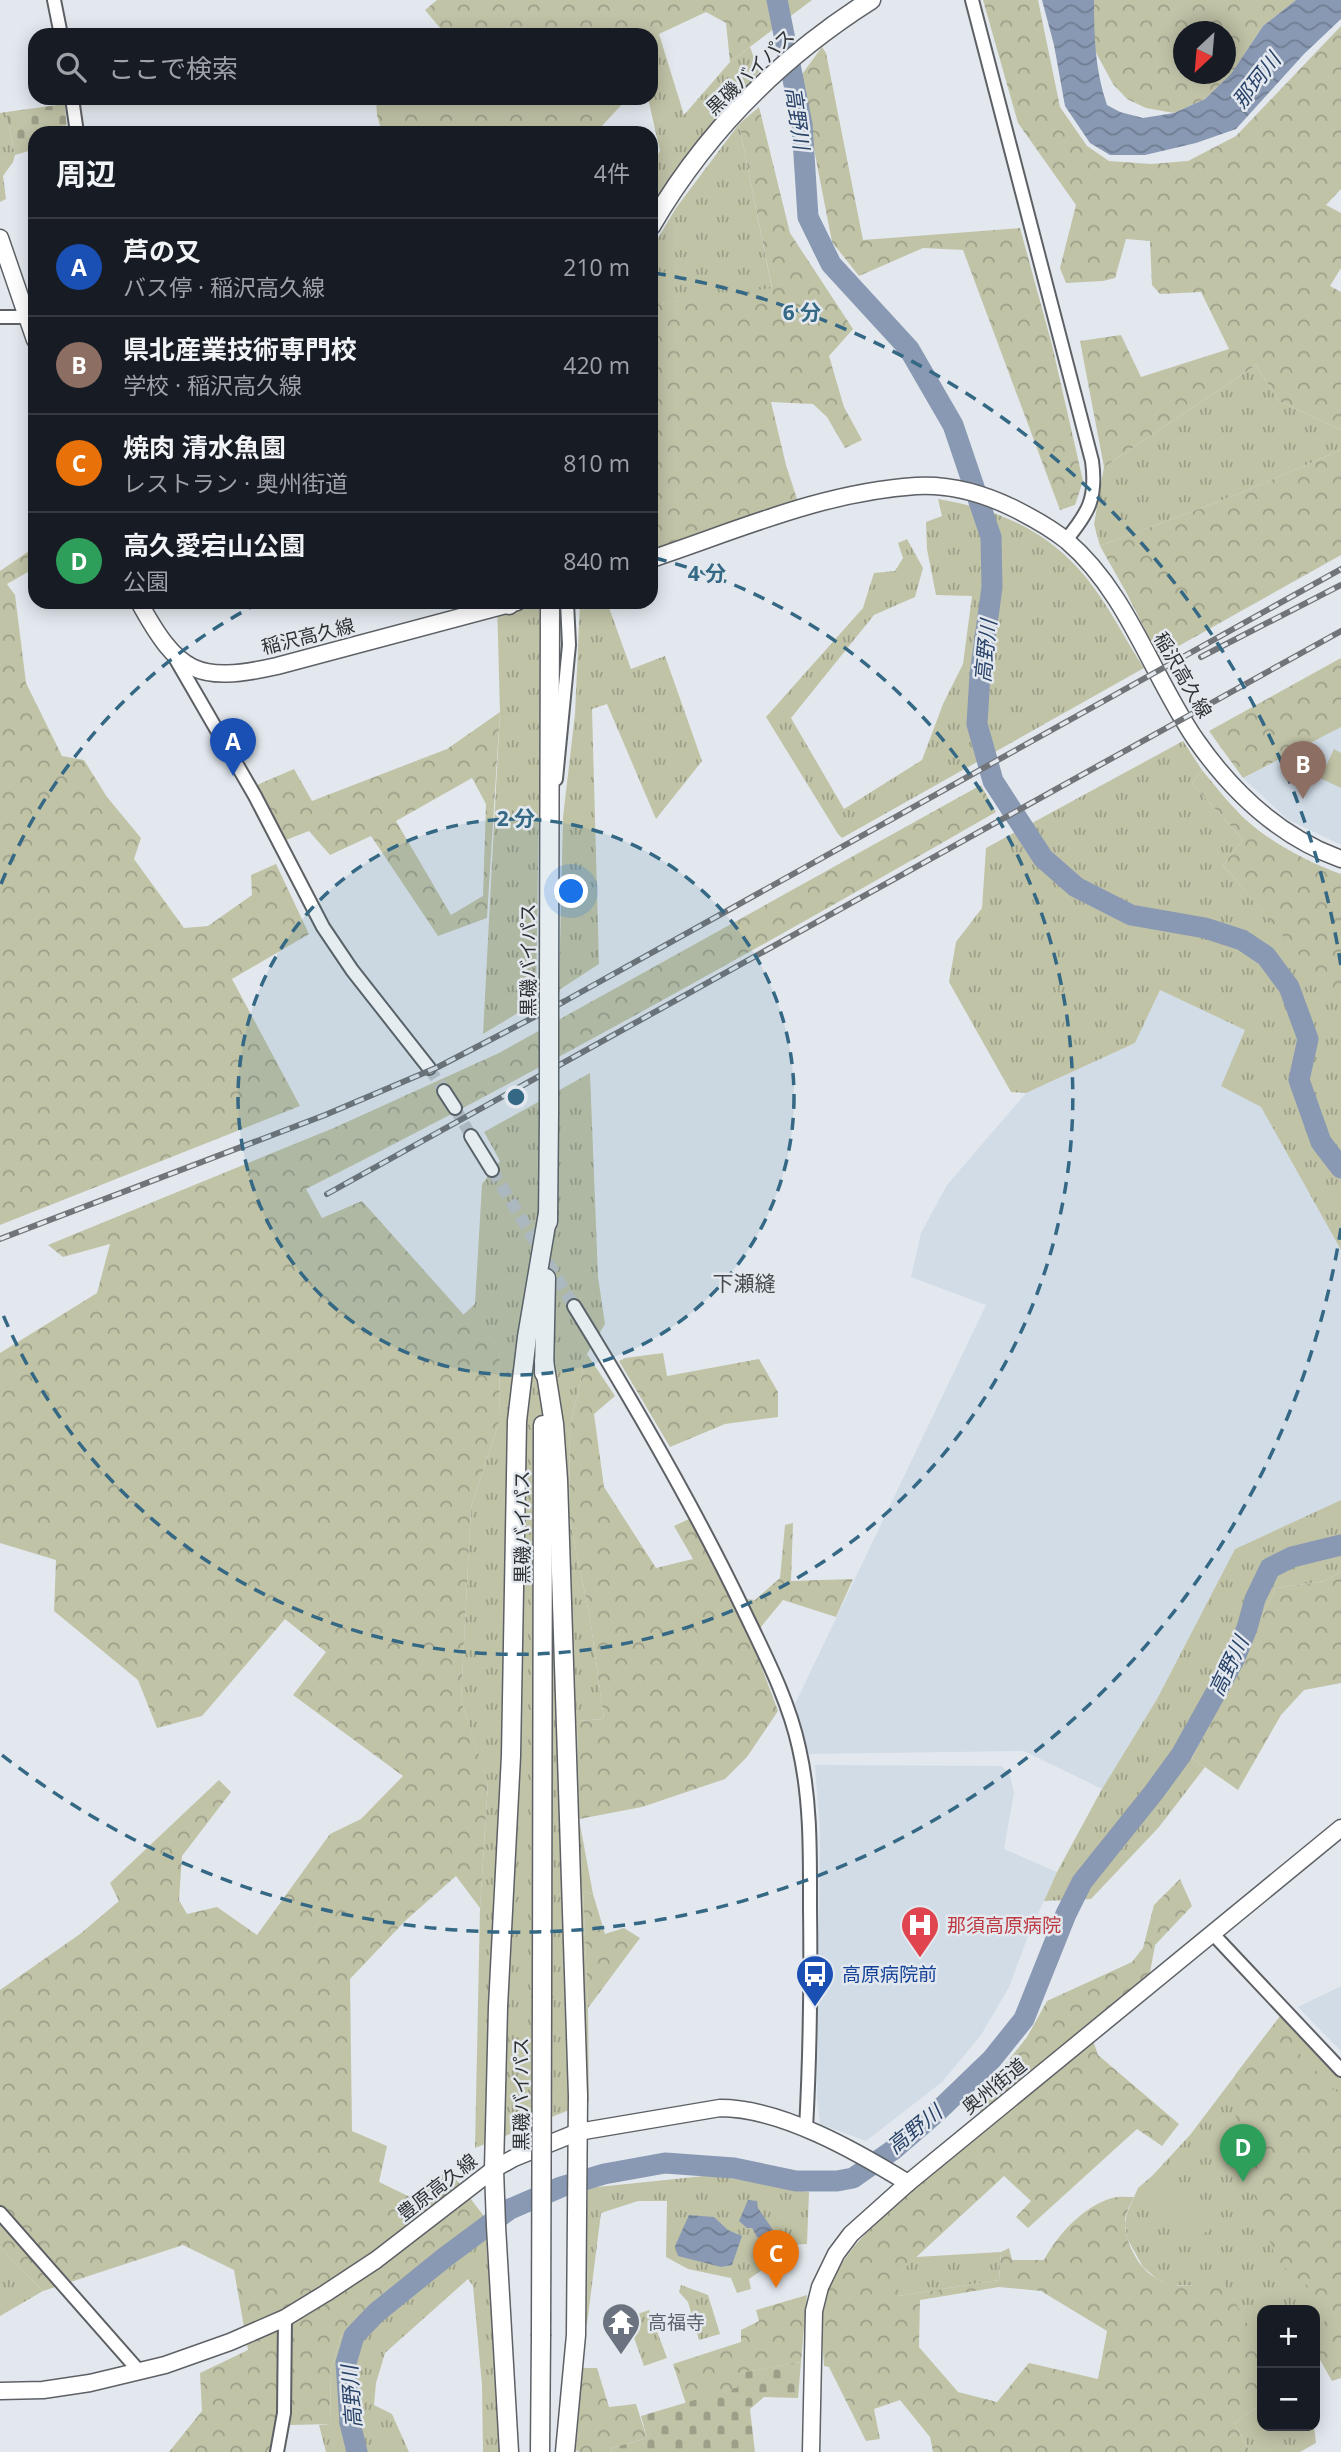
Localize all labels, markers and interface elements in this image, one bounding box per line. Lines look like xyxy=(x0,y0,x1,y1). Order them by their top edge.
north arrow xyxy=(1173,21,1236,84)
street label: 黒磯バイパス xyxy=(700,23,800,121)
search box xyxy=(28,28,658,105)
water label: 那珂川 xyxy=(1226,45,1288,113)
icon: search xyxy=(52,48,90,86)
text: ここで検索 xyxy=(108,50,238,86)
water label: 高野川 xyxy=(780,85,817,153)
text: 周辺 xyxy=(56,153,116,194)
text: 4件 xyxy=(594,157,630,189)
text: 芦の又 xyxy=(123,233,201,269)
text: A xyxy=(71,251,87,283)
text: 210 m xyxy=(563,251,630,283)
text: バス停 · 稲沢高久線 xyxy=(123,271,325,303)
text: 6 分 xyxy=(783,298,821,326)
text: 県北産業技術専門校 xyxy=(123,331,357,367)
text: B xyxy=(71,349,87,381)
text: 420 m xyxy=(563,349,630,381)
text: 学校 · 稲沢高久線 xyxy=(123,369,302,401)
text: 焼肉 清水魚園 xyxy=(123,429,286,465)
text: C xyxy=(72,447,86,479)
text: 810 m xyxy=(563,447,630,479)
text: レストラン · 奥州街道 xyxy=(123,467,348,499)
text: 高久愛宕山公園 xyxy=(123,527,305,563)
text: D xyxy=(70,545,88,577)
text: 840 m xyxy=(563,545,630,577)
text: 4 分 xyxy=(688,559,726,587)
text: 公園 xyxy=(123,565,169,597)
street label: 稲沢高久線 xyxy=(259,612,357,660)
water label: 高野川 xyxy=(968,616,1002,684)
street label: 稲沢高久線 xyxy=(1148,627,1218,723)
pin: A xyxy=(210,718,256,776)
pin: B xyxy=(1280,741,1326,799)
text: 2 分 xyxy=(497,804,535,832)
your location xyxy=(554,874,588,908)
street label: 黒磯バイパス xyxy=(515,903,541,1017)
centre of rings xyxy=(504,1085,528,1109)
district label: 下瀬縫 xyxy=(713,1269,776,1297)
street label: 黒磯バイパス xyxy=(509,1470,535,1584)
water label: 高野川 xyxy=(1202,1630,1255,1700)
hospital icon: 那須高原病院 xyxy=(899,1904,941,1959)
place label: 那須高原病院 xyxy=(947,1912,1061,1938)
bus stop icon: 高原病院前 xyxy=(794,1953,836,2008)
place label: 高原病院前 xyxy=(842,1961,937,1987)
street label: 黒磯バイパス xyxy=(508,2037,534,2151)
street label: 奥州街道 xyxy=(956,2052,1032,2120)
water label: 高野川 xyxy=(881,2097,949,2160)
pin: D xyxy=(1220,2124,1266,2182)
street label: 豊原高久線 xyxy=(392,2148,482,2226)
pin: C xyxy=(753,2230,799,2288)
temple icon: 高福寺 xyxy=(600,2301,642,2356)
map controls xyxy=(1257,2305,1320,2431)
button: + xyxy=(1257,2305,1320,2368)
place label: 高福寺 xyxy=(648,2309,705,2335)
water label: 高野川 xyxy=(335,2363,367,2429)
button: − xyxy=(1257,2368,1320,2431)

